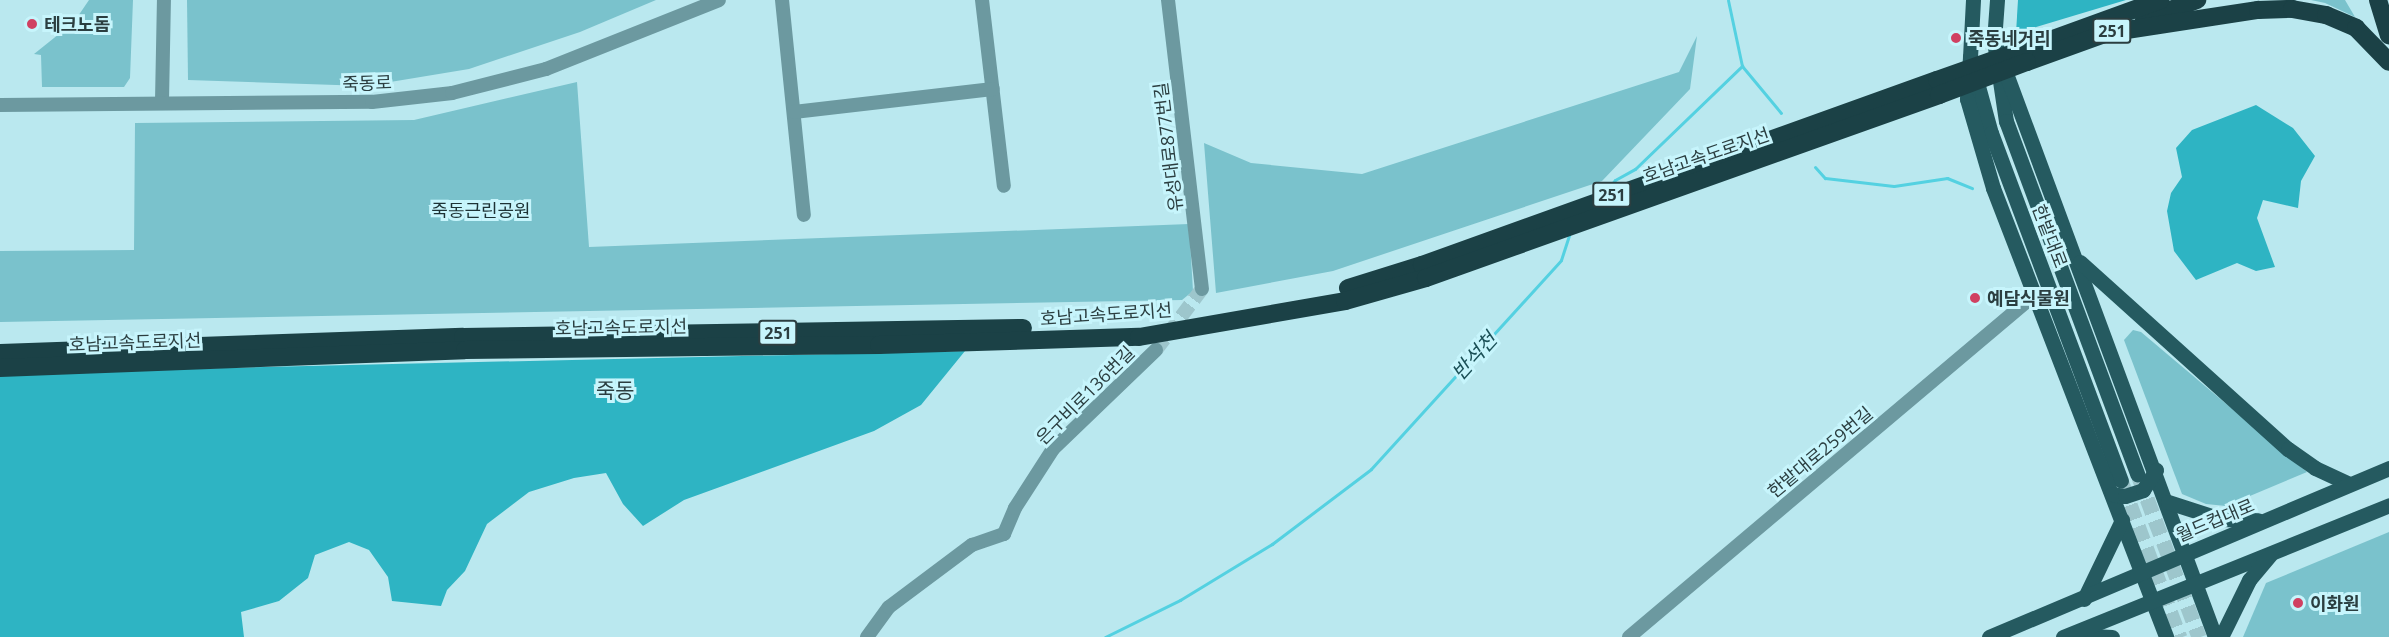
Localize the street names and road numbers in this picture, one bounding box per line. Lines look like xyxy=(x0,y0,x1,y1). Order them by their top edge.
road number: 251 xyxy=(2091,18,2133,44)
street label: 죽동로 xyxy=(342,71,392,95)
street label: 유성대로877번길 xyxy=(1149,81,1187,213)
street label: 호남고속도로지선 xyxy=(1640,123,1772,187)
road number: 251 xyxy=(1591,182,1633,208)
street label: 한밭대로 xyxy=(2028,201,2072,271)
street label: 호남고속도로지선 xyxy=(1039,299,1173,329)
street label: 호남고속도로지선 xyxy=(555,315,687,339)
road number: 251 xyxy=(757,320,799,346)
street label: 호남고속도로지선 xyxy=(68,329,202,355)
street label: 은구비로136번길 xyxy=(1031,341,1139,449)
street label: 한밭대로259번길 xyxy=(1763,402,1877,502)
street label: 월드컵대로 xyxy=(2173,494,2257,546)

